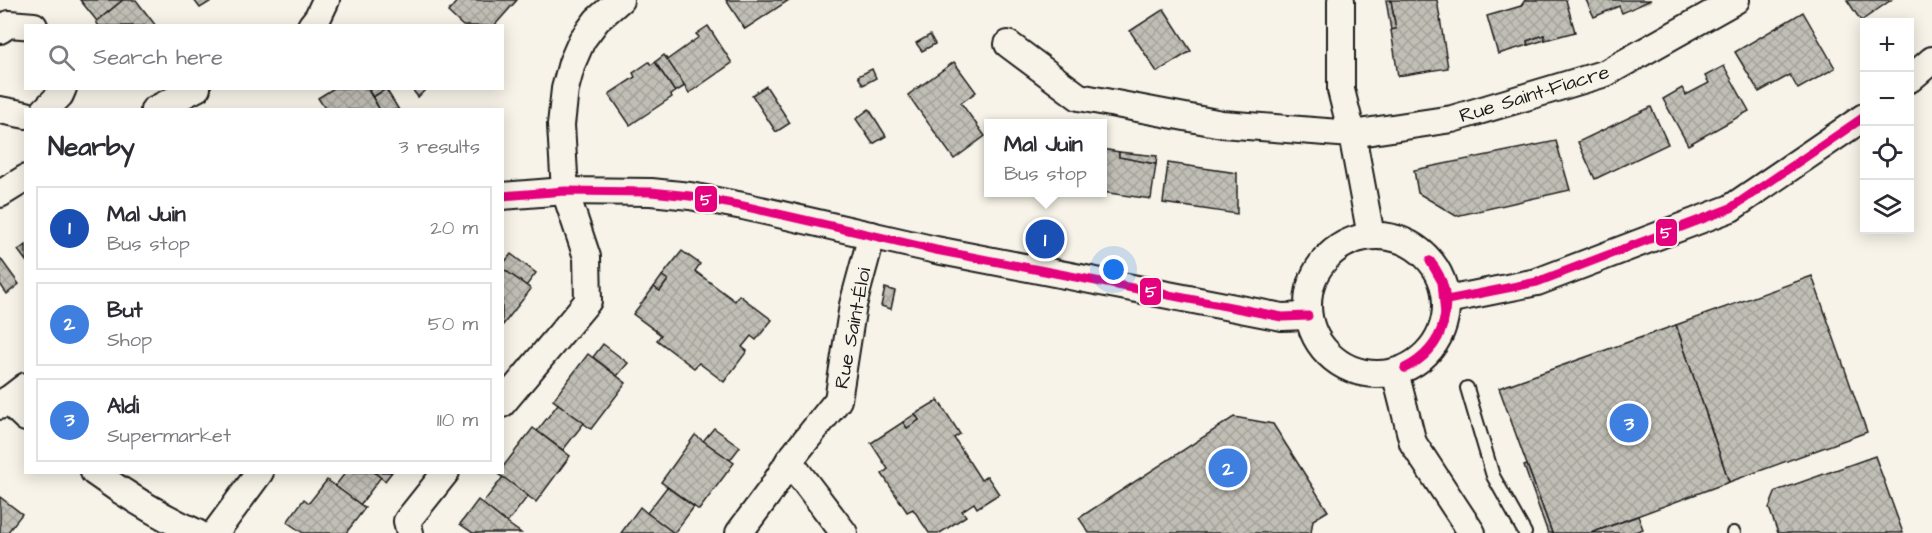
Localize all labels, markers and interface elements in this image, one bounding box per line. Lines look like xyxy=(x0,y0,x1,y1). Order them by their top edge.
map controls xyxy=(1860,18,1914,234)
button: + xyxy=(1860,18,1914,72)
search box xyxy=(24,24,504,90)
icon: search xyxy=(45,41,78,74)
text: Search here xyxy=(93,42,223,73)
street label: Rue Saint-Fiacre xyxy=(1456,58,1613,130)
button: − xyxy=(1860,72,1914,126)
popup xyxy=(984,119,1107,197)
button: locate xyxy=(1860,126,1914,180)
text: Nearby xyxy=(48,129,135,165)
text: Mal Juin xyxy=(1004,129,1083,160)
text: 3 results xyxy=(398,133,480,161)
text: Bus stop xyxy=(1004,160,1087,188)
button: layers xyxy=(1860,180,1914,234)
line badge: 5 xyxy=(694,185,718,213)
text: 5 xyxy=(700,189,712,211)
text: Mal Juin xyxy=(107,199,186,230)
text: 1 xyxy=(68,214,71,242)
text: 20 m xyxy=(430,214,478,242)
pin: 1 xyxy=(1026,216,1064,262)
line badge: 5 xyxy=(1655,218,1678,247)
text: 5 xyxy=(1660,222,1672,244)
text: Bus stop xyxy=(107,230,190,258)
your location xyxy=(1099,255,1128,284)
street label: Rue Saint-Éloi xyxy=(828,265,878,391)
line badge: 5 xyxy=(1139,277,1162,306)
text: 5 xyxy=(1145,281,1157,303)
text: But xyxy=(107,295,143,326)
text: 2 xyxy=(64,310,75,338)
text: 50 m xyxy=(428,310,478,338)
text: Shop xyxy=(107,326,152,354)
text: Aldi xyxy=(107,391,139,422)
pin: 3 xyxy=(1610,400,1648,446)
text: 3 xyxy=(64,406,75,434)
text: 110 m xyxy=(437,406,478,434)
text: Supermarket xyxy=(107,422,231,450)
pin: 2 xyxy=(1208,446,1248,490)

